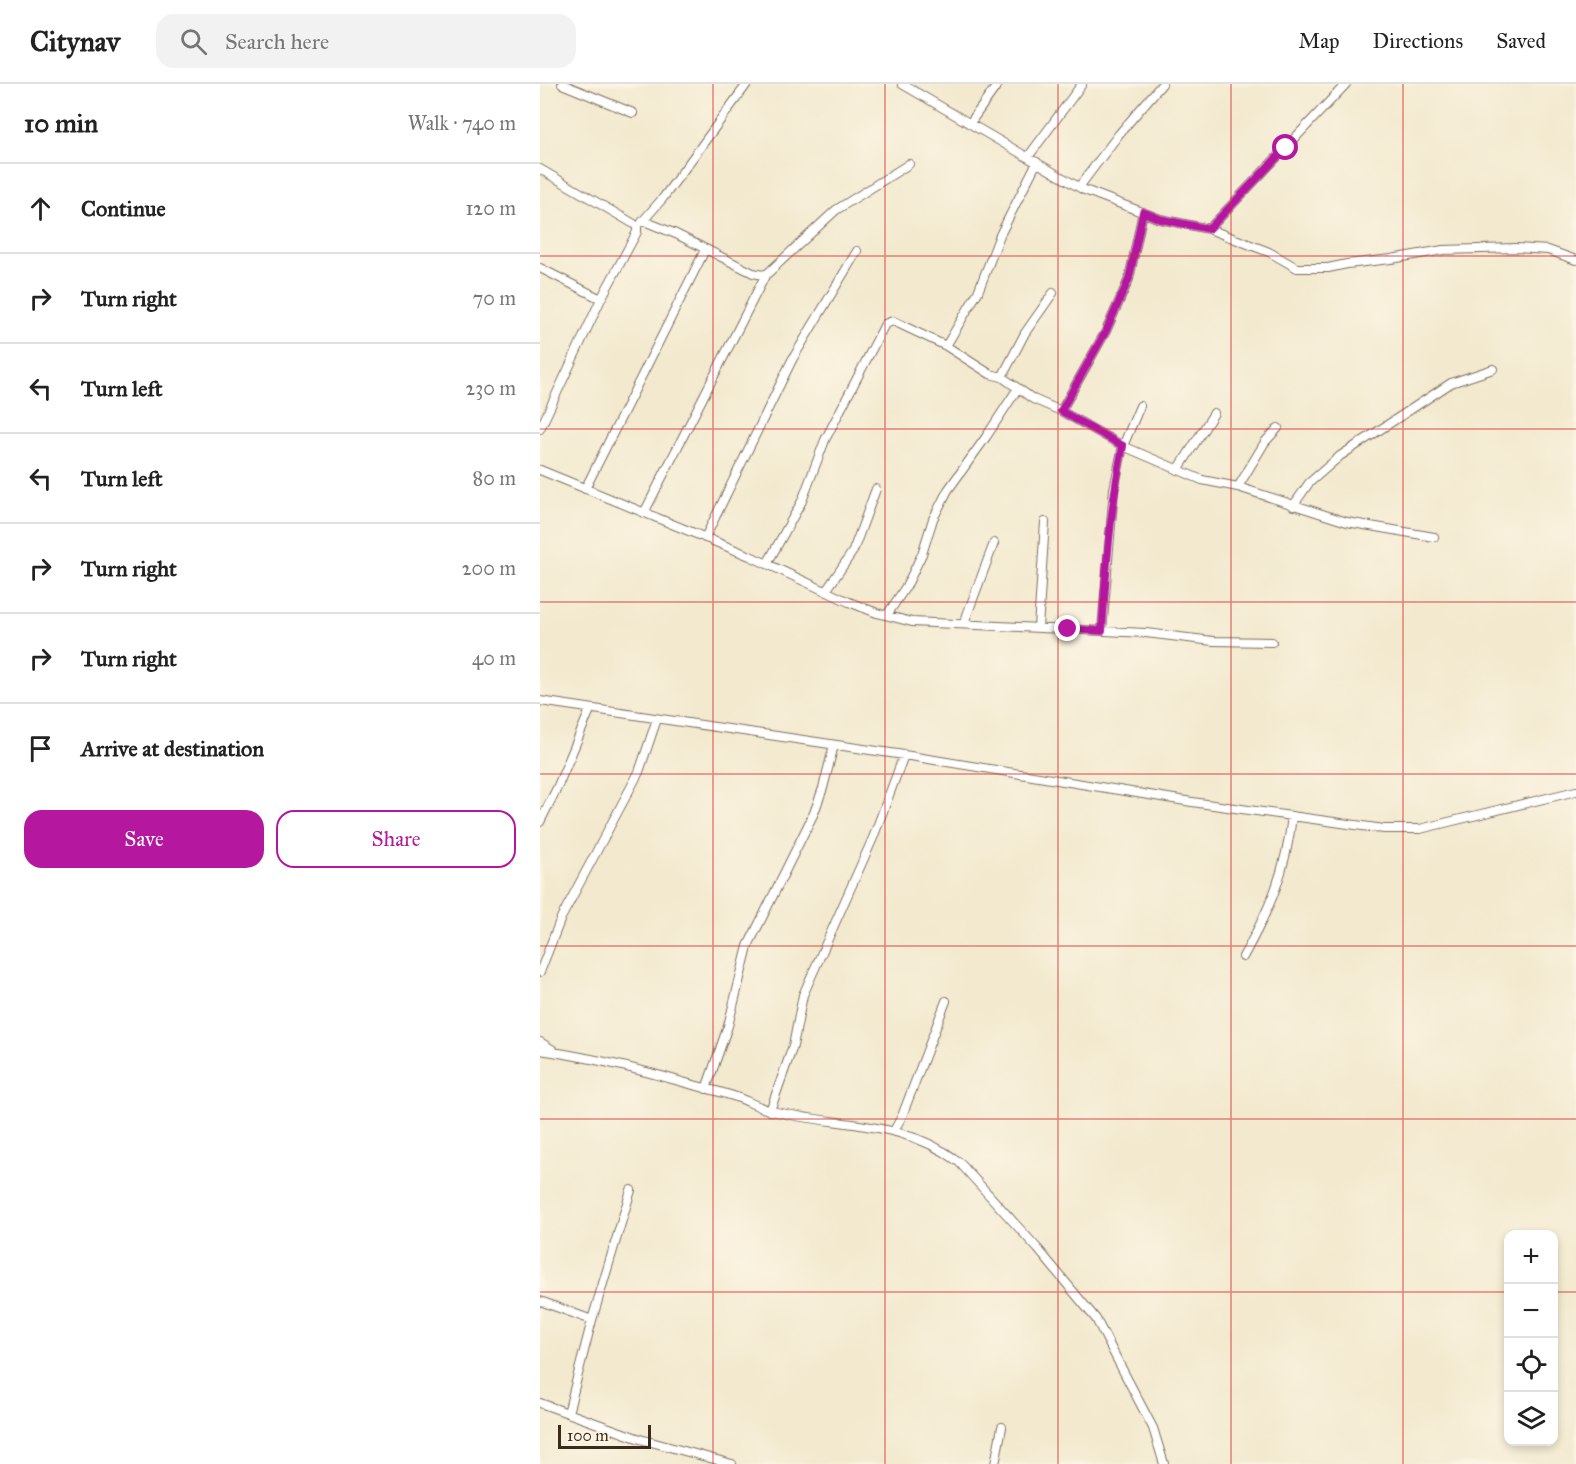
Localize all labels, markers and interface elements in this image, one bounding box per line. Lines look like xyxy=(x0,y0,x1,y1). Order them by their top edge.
search box xyxy=(156,14,576,68)
text: Citynav xyxy=(30,24,120,59)
icon: search xyxy=(177,25,210,58)
text: Search here xyxy=(225,28,329,55)
text: Map xyxy=(1299,28,1340,54)
text: Directions xyxy=(1373,28,1463,54)
text: Saved xyxy=(1496,28,1546,54)
text: 10 min xyxy=(24,107,98,139)
text: Walk · 740 m xyxy=(408,111,516,135)
route start xyxy=(1272,134,1298,160)
icon: ahead xyxy=(24,192,57,225)
text: Continue xyxy=(81,195,166,222)
text: 120 m xyxy=(465,196,516,220)
icon: right xyxy=(24,282,57,315)
text: Turn right xyxy=(81,285,177,312)
text: 70 m xyxy=(473,286,516,310)
icon: left xyxy=(24,372,57,405)
text: Turn left xyxy=(81,375,163,402)
text: 230 m xyxy=(465,376,516,400)
icon: left xyxy=(24,462,57,495)
text: Turn left xyxy=(81,465,163,492)
text: 80 m xyxy=(473,466,516,490)
icon: right xyxy=(24,552,57,585)
text: Turn right xyxy=(81,555,177,582)
text: 200 m xyxy=(462,556,516,580)
route end xyxy=(1054,615,1080,641)
icon: right xyxy=(24,642,57,675)
text: Turn right xyxy=(81,645,177,672)
text: 40 m xyxy=(472,646,516,670)
icon: arrive xyxy=(24,732,57,765)
text: Arrive at destination xyxy=(81,735,264,762)
button: Save xyxy=(24,810,264,868)
button: Share xyxy=(276,810,516,868)
map controls xyxy=(1504,1230,1558,1446)
button: + xyxy=(1504,1230,1558,1284)
button: − xyxy=(1504,1284,1558,1338)
button: locate xyxy=(1504,1338,1558,1392)
button: layers xyxy=(1504,1392,1558,1446)
scale bar xyxy=(558,1422,651,1450)
text: 100 m xyxy=(567,1426,609,1445)

